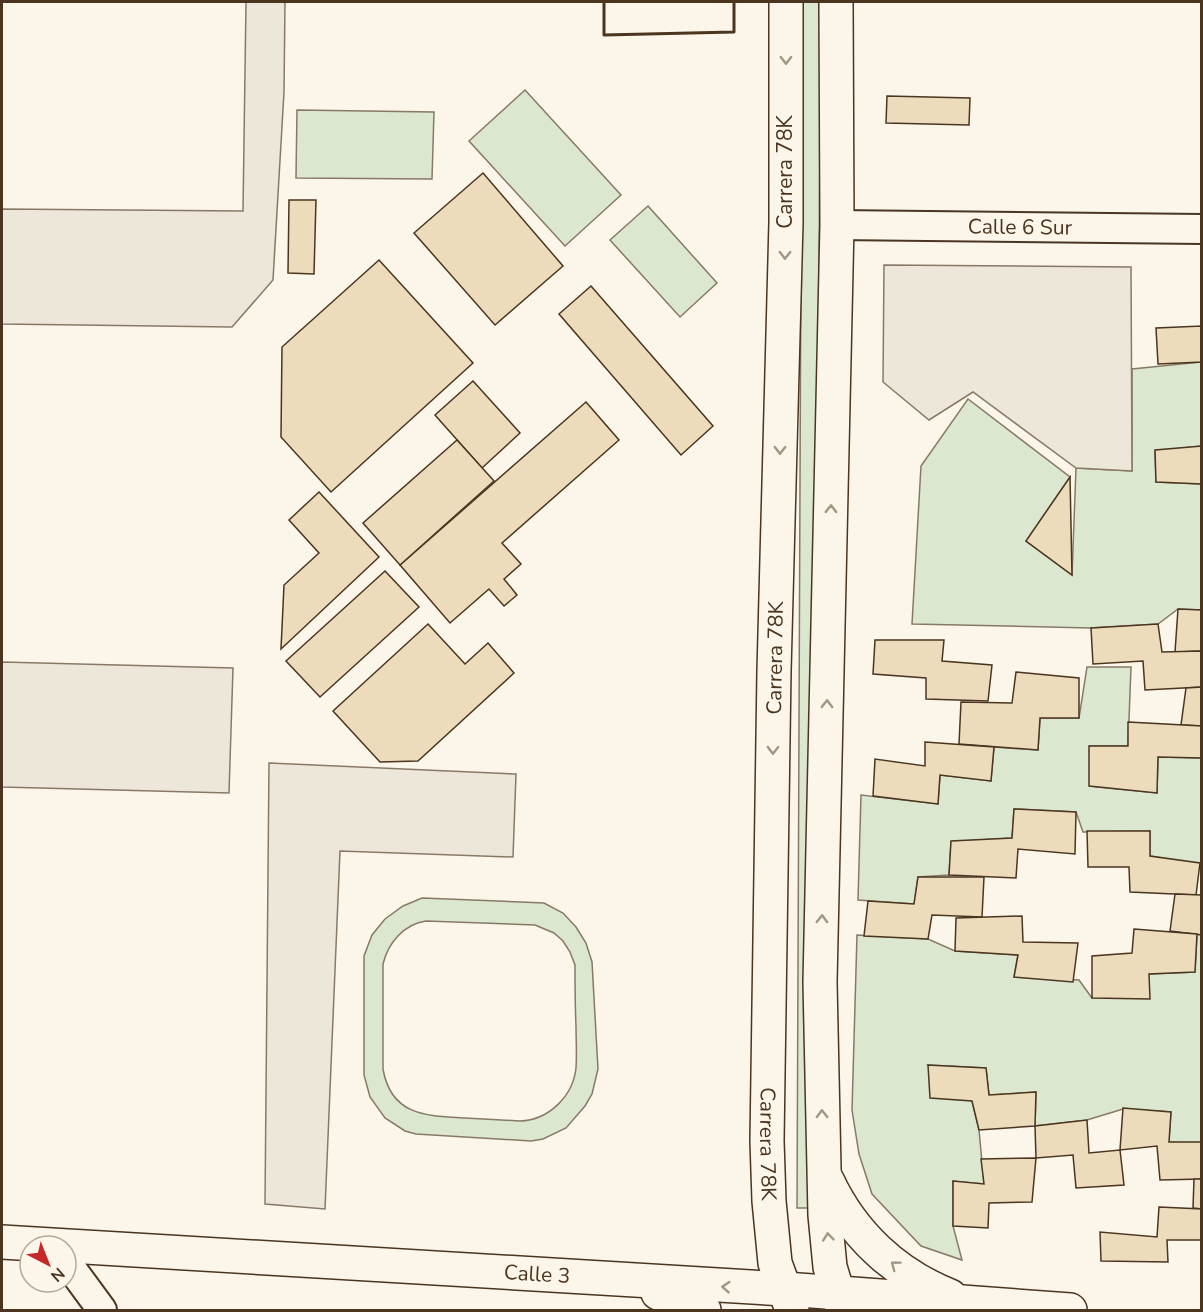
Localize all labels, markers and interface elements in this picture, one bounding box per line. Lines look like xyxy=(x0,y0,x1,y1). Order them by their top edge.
one-way arrow xyxy=(780,55,792,64)
street label: Carrera 78K xyxy=(771,115,799,229)
street label: Calle 6 Sur xyxy=(968,212,1073,242)
one-way arrow xyxy=(778,250,791,259)
one-way arrow xyxy=(773,445,786,454)
one-way arrow xyxy=(825,504,837,513)
street label: Carrera 78K xyxy=(760,600,790,715)
one-way arrow xyxy=(820,699,833,708)
one-way arrow xyxy=(767,745,779,754)
one-way arrow xyxy=(815,915,828,924)
street label: Carrera 78K xyxy=(753,1087,783,1202)
one-way arrow xyxy=(816,1110,828,1119)
one-way arrow xyxy=(822,1232,834,1241)
north arrow xyxy=(18,1234,78,1294)
street label: Calle 3 xyxy=(503,1258,571,1290)
text: N xyxy=(46,1262,69,1287)
one-way arrow xyxy=(891,1262,902,1273)
one-way arrow xyxy=(722,1281,731,1294)

